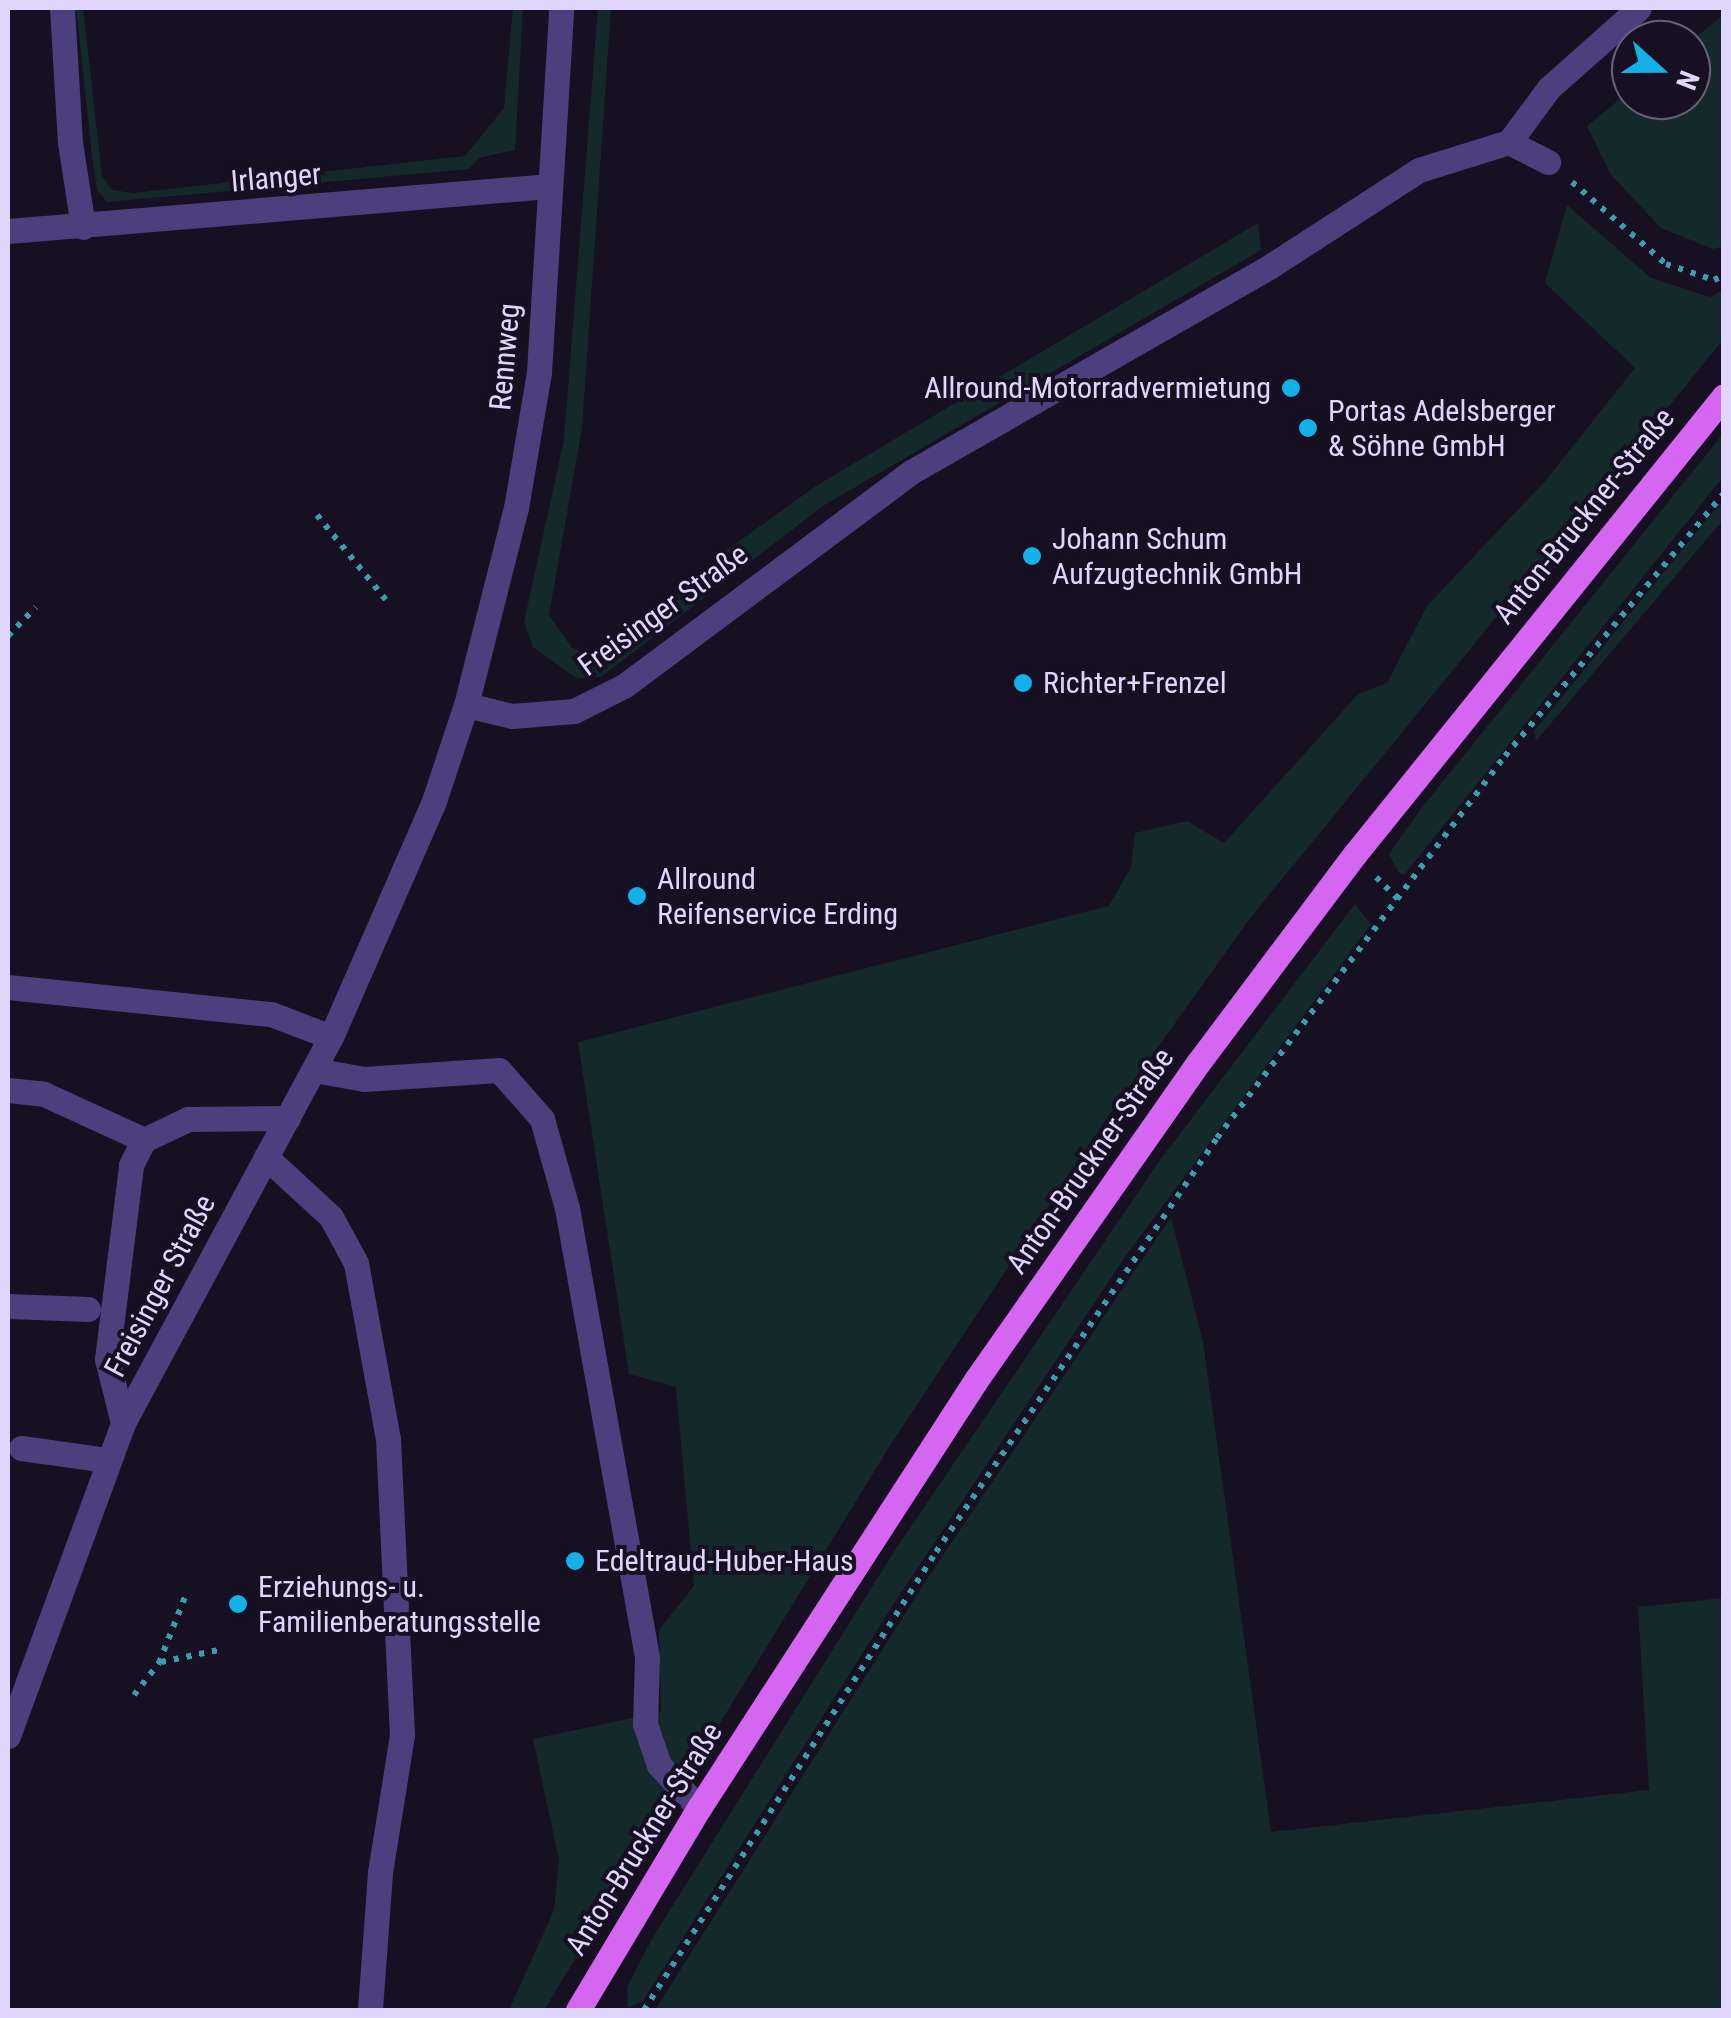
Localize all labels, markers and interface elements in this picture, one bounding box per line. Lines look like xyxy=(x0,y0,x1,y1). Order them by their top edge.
north arrow xyxy=(1611,20,1711,120)
text: N xyxy=(1669,66,1706,94)
street label: Irlanger xyxy=(229,156,323,200)
street label: Rennweg xyxy=(482,302,528,412)
place label: Allround-Motorradvermietung xyxy=(924,370,1271,406)
marker: Allround-Motorradvermietung xyxy=(1280,377,1302,399)
place label: Portas Adelsberger & Söhne GmbH xyxy=(1328,393,1556,464)
street label: Anton-Bruckner-Straße xyxy=(1486,401,1682,631)
marker: Portas Adelsberger & Söhne GmbH xyxy=(1297,417,1319,439)
place label: Johann Schum Aufzugtechnik GmbH xyxy=(1052,521,1302,592)
street label: Freisinger Straße xyxy=(571,536,755,684)
marker: Johann Schum Aufzugtechnik GmbH xyxy=(1021,545,1043,567)
place label: Richter+Frenzel xyxy=(1043,665,1227,701)
marker: Richter+Frenzel xyxy=(1012,672,1034,694)
place label: Allround Reifenservice Erding xyxy=(657,861,898,932)
marker: Allround Reifenservice Erding xyxy=(626,885,648,907)
street label: Anton-Bruckner-Straße xyxy=(999,1041,1181,1281)
street label: Freisinger Straße xyxy=(97,1189,223,1383)
place label: Edeltraud-Huber-Haus xyxy=(595,1543,854,1579)
marker: Edeltraud-Huber-Haus xyxy=(564,1550,586,1572)
place label: Erziehungs- u. Familienberatungsstelle xyxy=(258,1569,541,1640)
marker: Erziehungs- u. Familienberatungsstelle xyxy=(227,1593,249,1615)
street label: Anton-Bruckner-Straße xyxy=(558,1716,730,1962)

